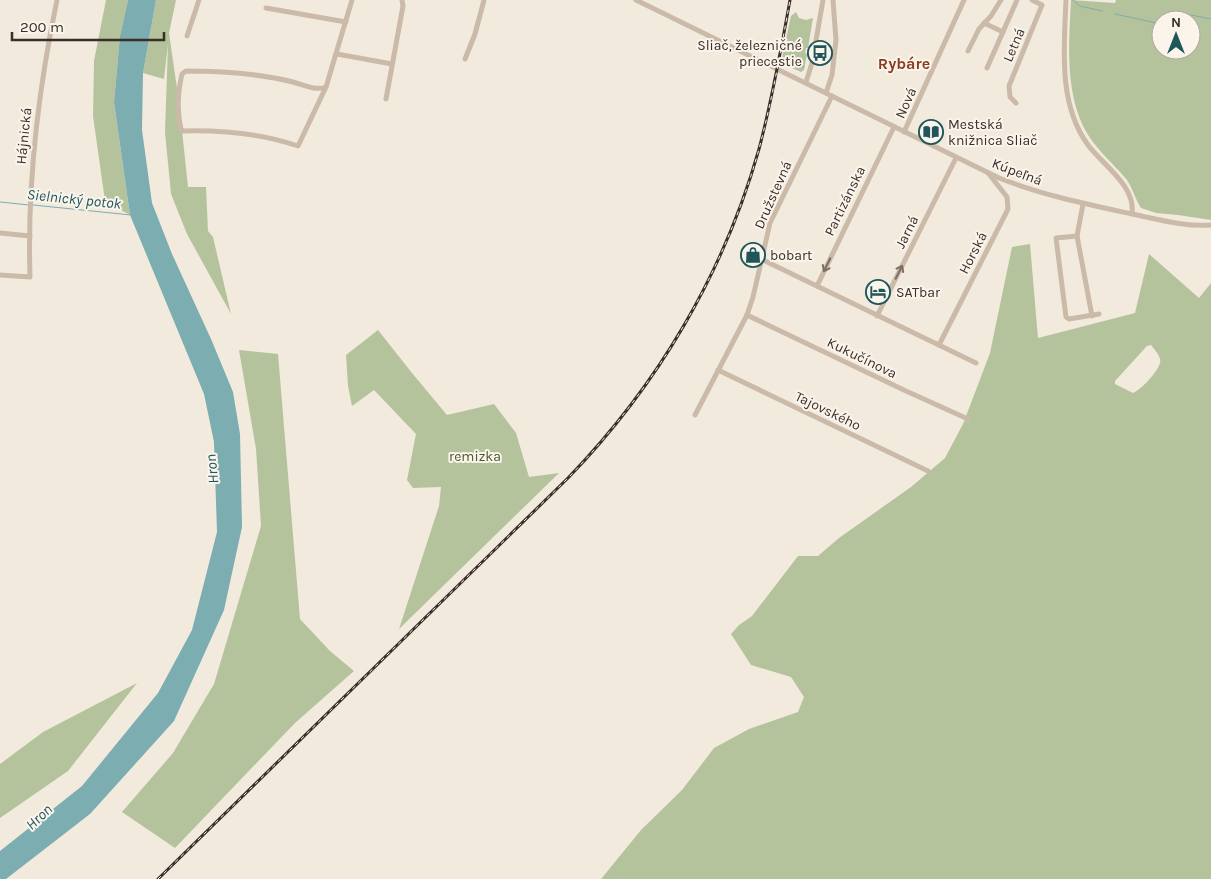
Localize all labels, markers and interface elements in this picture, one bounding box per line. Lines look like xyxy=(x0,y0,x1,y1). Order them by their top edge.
scale bar xyxy=(12,10,165,42)
north arrow xyxy=(1151,10,1201,60)
text: N xyxy=(1171,14,1181,31)
text: 200 m xyxy=(20,18,64,36)
street label: Letná xyxy=(999,25,1029,65)
place label: Sliač, železničné priecestie xyxy=(697,37,802,70)
bus stop icon: Sliač, železničné priecestie xyxy=(807,40,833,66)
district label: Rybáre xyxy=(878,54,930,73)
street label: Nová xyxy=(892,85,920,121)
street label: Hájnická xyxy=(13,107,35,165)
place label: Mestská knižnica Sliač xyxy=(948,116,1038,149)
library icon: Mestská knižnica Sliač xyxy=(918,119,944,145)
street label: Kúpeľná xyxy=(989,155,1045,189)
street label: Družstevná xyxy=(751,158,795,232)
street label: Partizánska xyxy=(821,163,869,239)
water label: Sielnický potok xyxy=(26,185,122,213)
street label: Jarná xyxy=(892,213,922,251)
street label: Horská xyxy=(955,229,991,277)
shop icon: bobart xyxy=(740,242,766,268)
place label: bobart xyxy=(770,247,812,264)
one-way arrow xyxy=(822,257,831,272)
one-way arrow xyxy=(895,265,904,280)
hotel icon: SATbar xyxy=(865,279,891,305)
place label: SATbar xyxy=(896,284,941,301)
street label: Kukučínova xyxy=(824,334,900,382)
street label: Tajovského xyxy=(792,388,864,434)
park label: remizka xyxy=(449,448,501,465)
water label: Hron xyxy=(201,453,223,485)
water label: Hron xyxy=(22,800,56,834)

